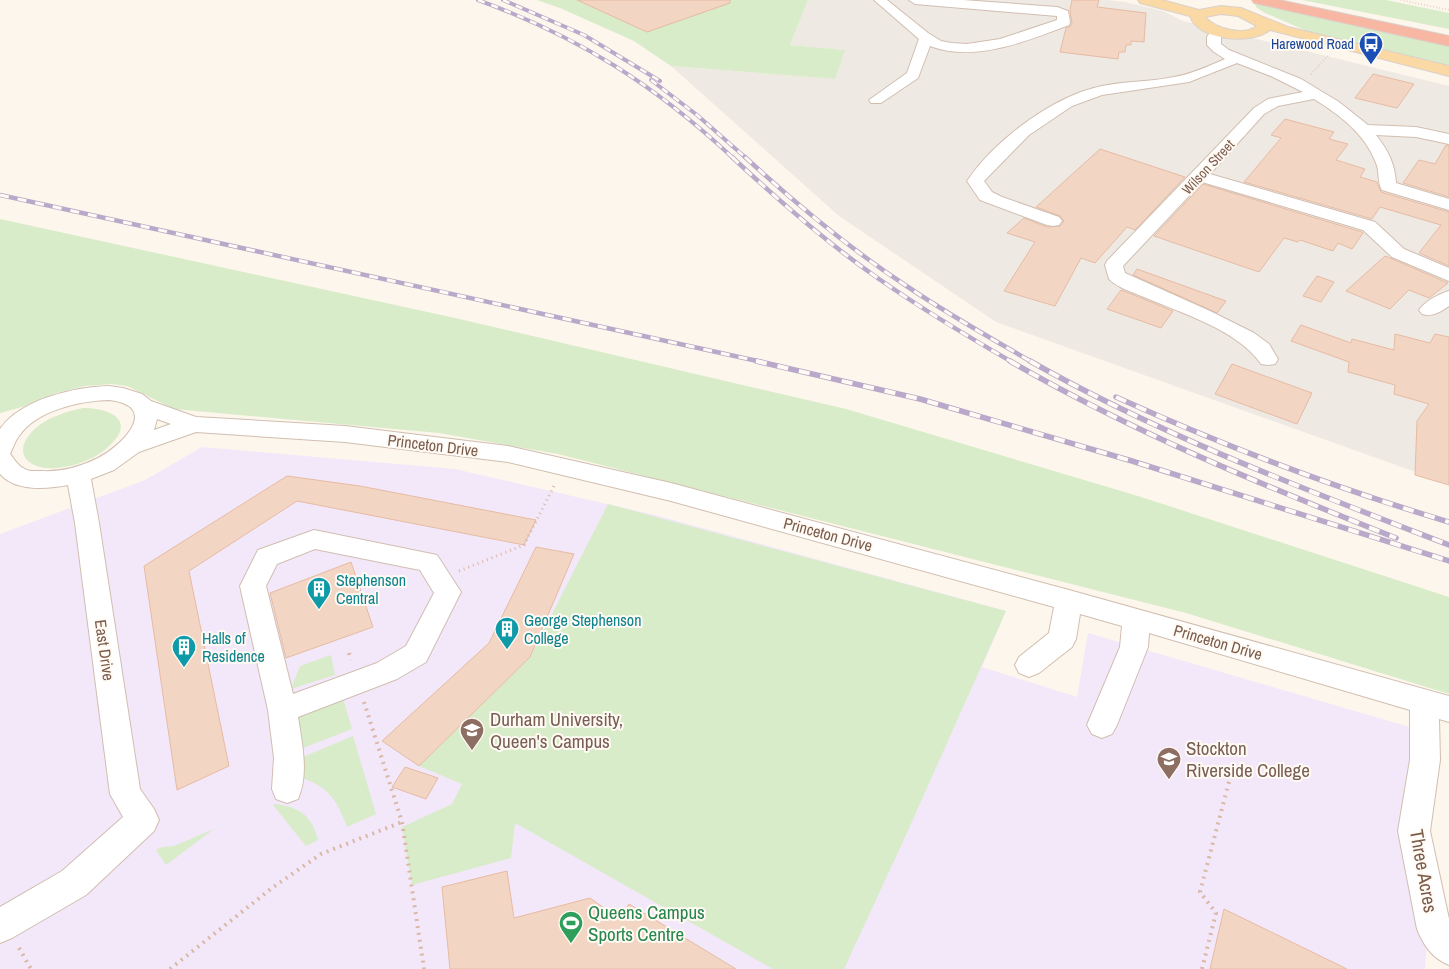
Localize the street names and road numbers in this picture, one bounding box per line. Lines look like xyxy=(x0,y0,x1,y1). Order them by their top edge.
street label: Wilson Street xyxy=(1178,136,1238,198)
street label: Princeton Drive xyxy=(386,429,480,461)
street label: Princeton Drive xyxy=(781,512,875,556)
street label: East Drive xyxy=(90,618,120,682)
street label: Princeton Drive xyxy=(1171,619,1265,665)
street label: Three Acres xyxy=(1404,827,1444,915)

